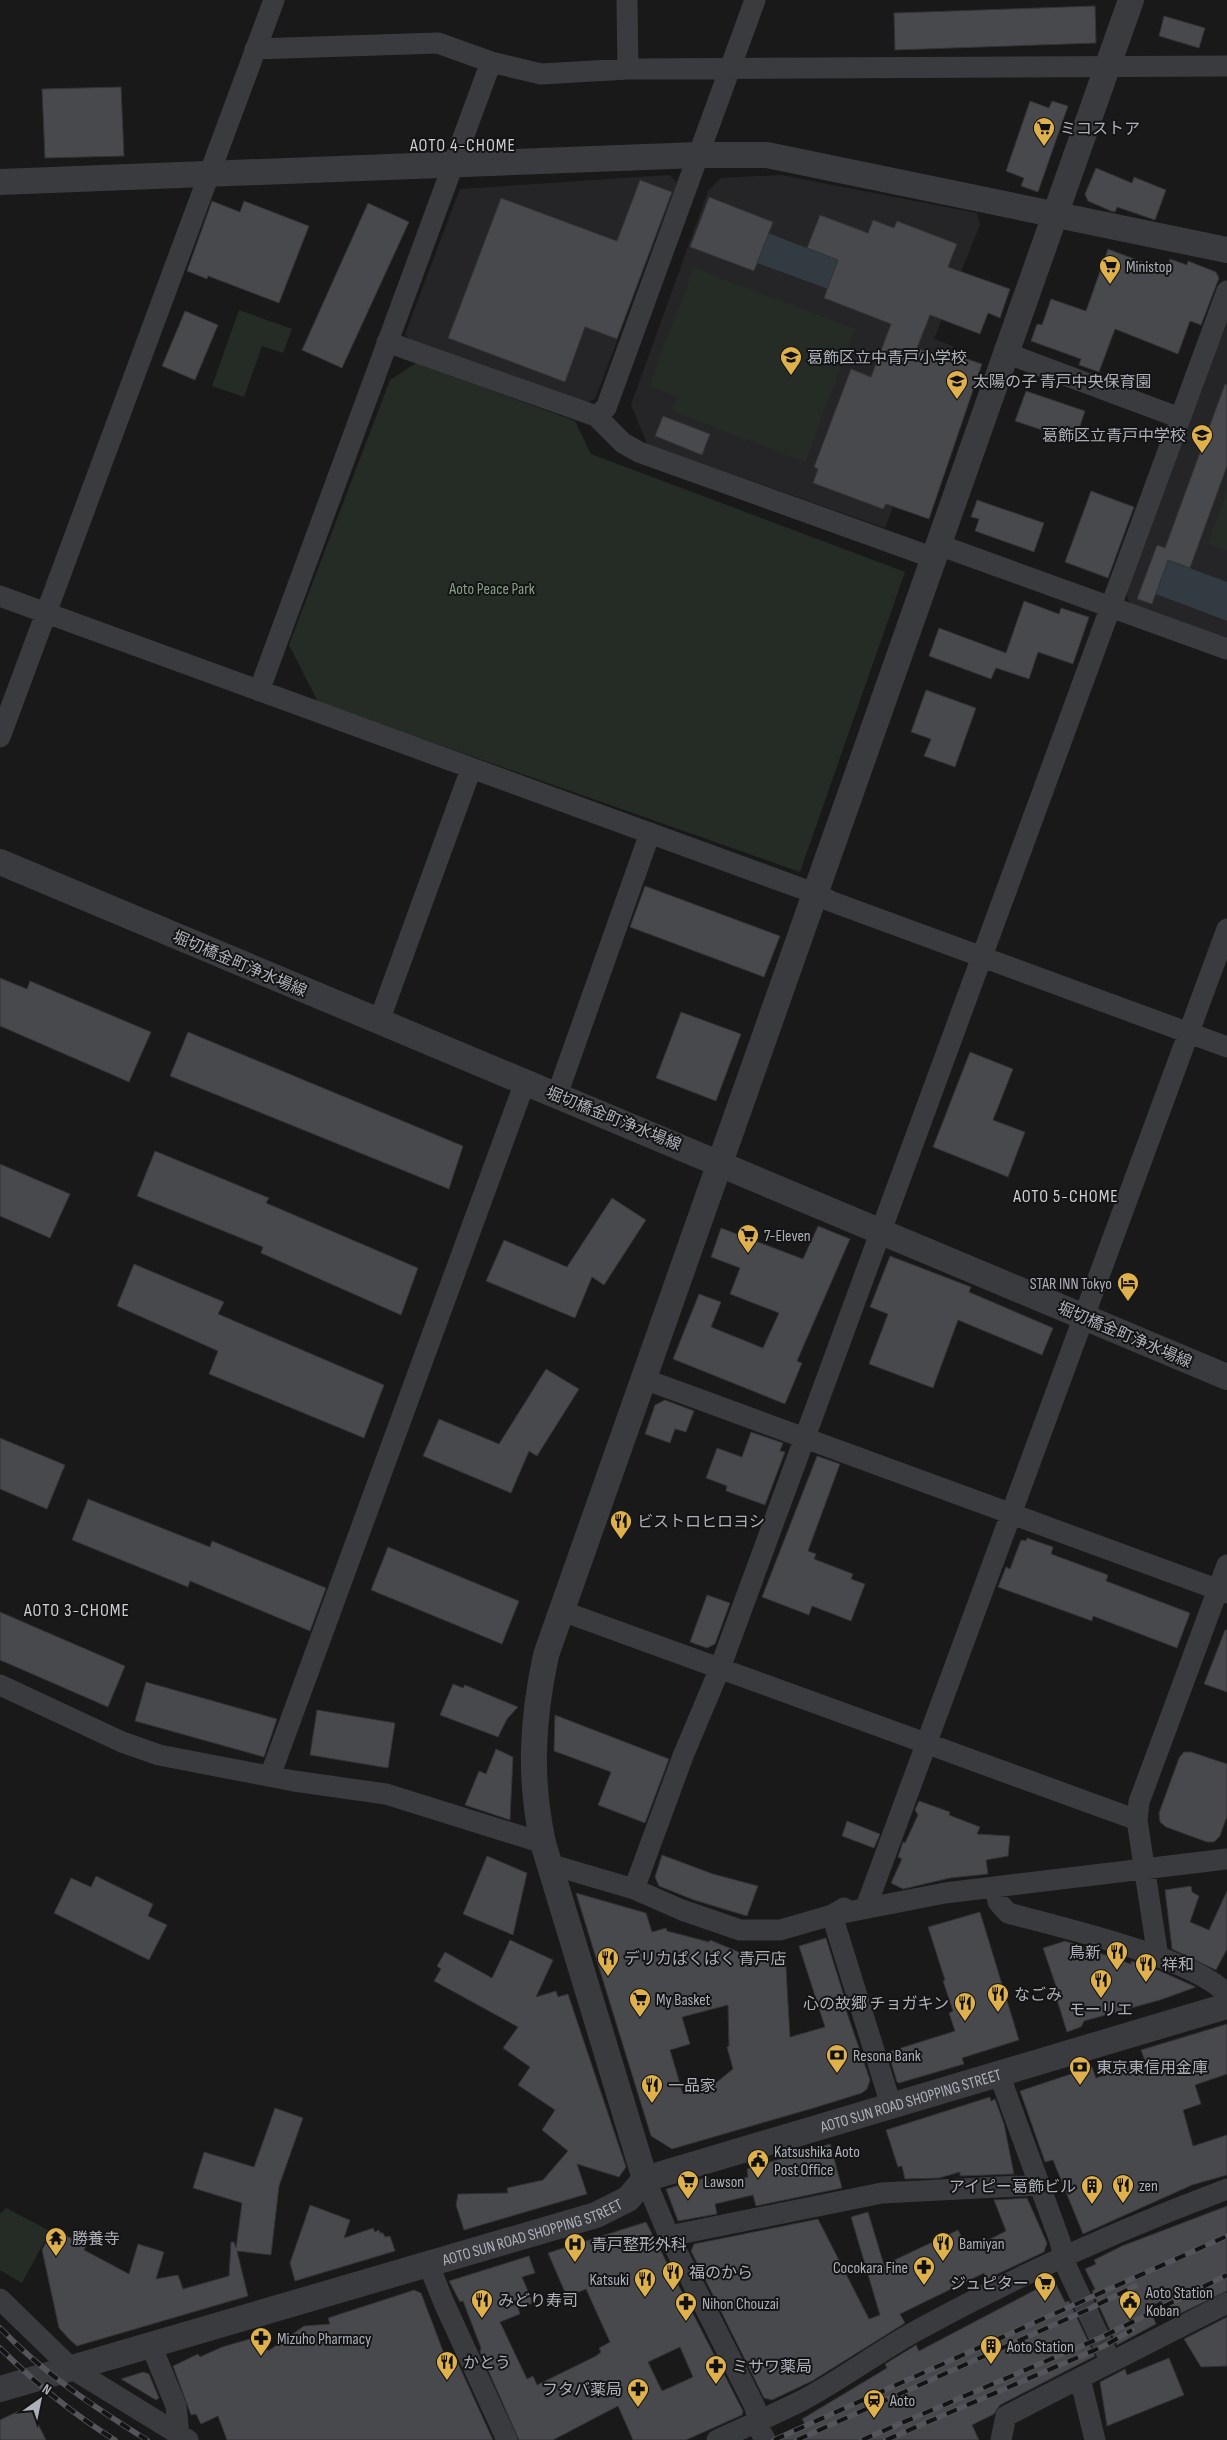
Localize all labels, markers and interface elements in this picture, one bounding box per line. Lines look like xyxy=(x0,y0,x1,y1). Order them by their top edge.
supermarket icon: ミコストア xyxy=(1032,116,1056,147)
place label: ミコストア xyxy=(1060,120,1140,139)
district label: AOTO 4-CHOME xyxy=(409,135,516,156)
supermarket icon: Ministop xyxy=(1098,254,1122,285)
place label: Ministop xyxy=(1126,258,1172,277)
school or university icon: 葛飾区立中青戸小学校 xyxy=(779,345,803,376)
place label: 葛飾区立中青戸小学校 xyxy=(807,349,967,368)
school or university icon: 太陽の子 青戸中央保育園 xyxy=(945,369,969,400)
place label: 太陽の子 青戸中央保育園 xyxy=(973,373,1152,392)
school or university icon: 葛飾区立青戸中学校 xyxy=(1190,423,1214,454)
place label: 葛飾区立青戸中学校 xyxy=(1042,427,1186,446)
park label: Aoto Peace Park xyxy=(448,580,535,599)
street label: 堀切橋金町浄水場線 xyxy=(169,928,309,1001)
street label: 堀切橋金町浄水場線 xyxy=(543,1084,684,1155)
district label: AOTO 5-CHOME xyxy=(1012,1186,1119,1207)
supermarket icon: 7-Eleven xyxy=(736,1223,760,1254)
place label: 7-Eleven xyxy=(764,1227,811,1246)
hotel icon: STAR INN Tokyo xyxy=(1116,1271,1140,1302)
place label: STAR INN Tokyo xyxy=(1030,1275,1112,1294)
street label: 堀切橋金町浄水場線 xyxy=(1054,1299,1194,1372)
restaurant icon: ビストロヒロヨシ xyxy=(609,1509,633,1540)
place label: ビストロヒロヨシ xyxy=(637,1513,765,1532)
district label: AOTO 3-CHOME xyxy=(23,1600,130,1621)
restaurant icon: 鳥新 xyxy=(1105,1940,1129,1971)
place label: 鳥新 xyxy=(1069,1944,1101,1963)
restaurant icon: デリカぱくぱく 青戸店 xyxy=(596,1946,620,1977)
place label: デリカぱくぱく 青戸店 xyxy=(624,1950,787,1969)
restaurant icon: 祥和 xyxy=(1134,1952,1158,1983)
place label: 祥和 xyxy=(1162,1956,1194,1975)
restaurant icon: モーリエ xyxy=(1089,1968,1113,1999)
restaurant icon: なごみ xyxy=(986,1982,1010,2013)
place label: なごみ xyxy=(1014,1986,1062,2005)
supermarket icon: My Basket xyxy=(628,1987,652,2018)
place label: My Basket xyxy=(656,1991,711,2010)
restaurant icon: 心の故郷 チョガキン xyxy=(953,1991,977,2022)
place label: 心の故郷 チョガキン xyxy=(803,1995,949,2014)
place label: モーリエ xyxy=(1069,2001,1133,2020)
bank icon: Resona Bank xyxy=(825,2043,849,2074)
place label: Resona Bank xyxy=(853,2047,921,2066)
bank icon: 東京東信用金庫 xyxy=(1068,2055,1092,2086)
place label: 東京東信用金庫 xyxy=(1096,2059,1208,2078)
street label: AOTO SUN ROAD SHOPPING STREET xyxy=(817,2066,1004,2138)
restaurant icon: 一品家 xyxy=(640,2073,664,2104)
place label: 一品家 xyxy=(668,2077,716,2096)
place label: Katsushika Aoto Post Office xyxy=(774,2143,860,2180)
public building icon: Katsushika Aoto Post Office xyxy=(746,2148,770,2179)
supermarket icon: Lawson xyxy=(676,2169,700,2200)
place label: Lawson xyxy=(704,2173,744,2192)
restaurant icon: zen xyxy=(1111,2173,1135,2204)
building icon: アイピー葛飾ビル xyxy=(1080,2174,1104,2205)
place label: zen xyxy=(1139,2177,1158,2196)
place label: アイピー葛飾ビル xyxy=(949,2178,1076,2197)
street label: AOTO SUN ROAD SHOPPING STREET xyxy=(439,2195,626,2271)
temple icon: 勝養寺 xyxy=(44,2226,68,2257)
place label: 勝養寺 xyxy=(72,2230,120,2249)
restaurant icon: Bamiyan xyxy=(931,2231,955,2262)
hospital icon: 青戸整形外科 xyxy=(563,2232,587,2263)
place label: Bamiyan xyxy=(959,2235,1005,2254)
place label: 青戸整形外科 xyxy=(591,2236,687,2255)
pharmacy icon: Cocokara Fine xyxy=(912,2255,936,2286)
place label: Cocokara Fine xyxy=(833,2259,908,2278)
restaurant icon: 福のから xyxy=(661,2260,685,2291)
place label: 福のから xyxy=(689,2264,753,2283)
restaurant icon: Katsuki xyxy=(633,2267,657,2298)
place label: Katsuki xyxy=(589,2271,629,2290)
supermarket icon: ジュピター xyxy=(1033,2271,1057,2302)
place label: ジュピター xyxy=(950,2275,1029,2294)
place label: Aoto Station Koban xyxy=(1145,2284,1213,2321)
restaurant icon: みどり寿司 xyxy=(470,2288,494,2319)
public building icon: Aoto Station Koban xyxy=(1118,2289,1142,2320)
pharmacy icon: Nihon Chouzai xyxy=(674,2291,698,2322)
place label: みどり寿司 xyxy=(498,2292,578,2311)
place label: Nihon Chouzai xyxy=(702,2295,779,2314)
pharmacy icon: Mizuho Pharmacy xyxy=(249,2326,273,2357)
place label: Mizuho Pharmacy xyxy=(277,2330,371,2349)
building icon: Aoto Station xyxy=(979,2334,1003,2365)
place label: Aoto Station xyxy=(1006,2338,1074,2357)
restaurant icon: かとう xyxy=(435,2350,459,2381)
place label: かとう xyxy=(463,2354,511,2373)
pharmacy icon: ミサワ薬局 xyxy=(704,2354,728,2385)
place label: ミサワ薬局 xyxy=(732,2358,812,2377)
north arrow xyxy=(15,2375,65,2425)
pharmacy icon: フタバ薬局 xyxy=(626,2377,650,2408)
text: N xyxy=(39,2380,55,2399)
place label: フタバ薬局 xyxy=(542,2381,622,2400)
station icon: Aoto xyxy=(862,2388,886,2419)
place label: Aoto xyxy=(889,2392,915,2411)

